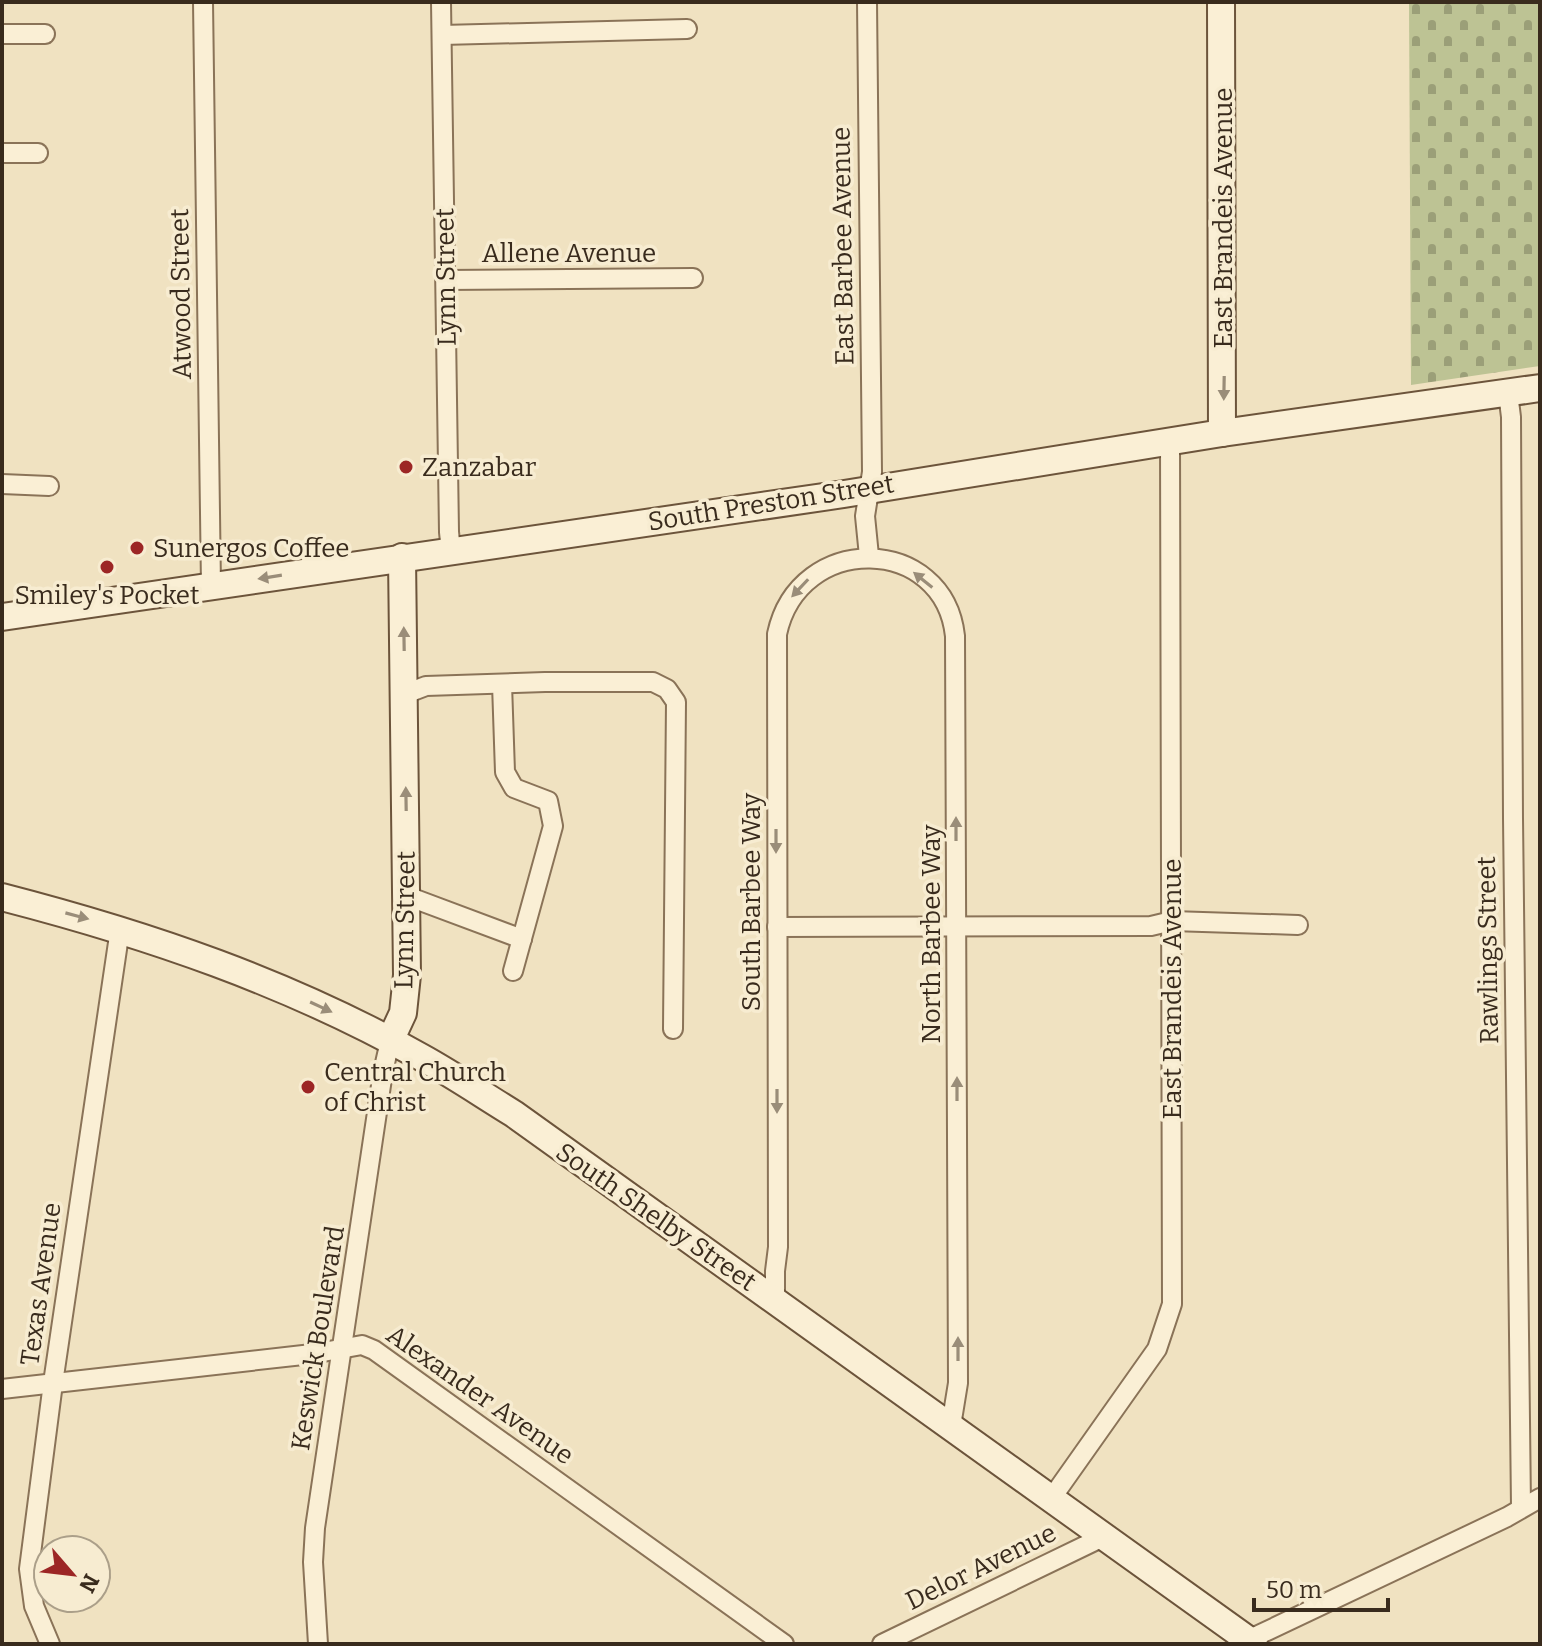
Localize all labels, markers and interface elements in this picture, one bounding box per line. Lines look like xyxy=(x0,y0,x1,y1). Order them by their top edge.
street label: East Brandeis Avenue xyxy=(1208,88,1239,348)
street label: East Barbee Avenue xyxy=(825,127,861,365)
street label: Lynn Street xyxy=(429,207,463,346)
street label: Atwood Street xyxy=(164,208,198,380)
street label: Allene Avenue xyxy=(482,238,656,269)
one-way arrow xyxy=(1217,376,1230,401)
place label: Zanzabar xyxy=(422,452,537,483)
marker: Zanzabar xyxy=(397,458,415,476)
street label: South Preston Street xyxy=(646,468,897,538)
place label: Sunergos Coffee xyxy=(153,533,350,564)
marker: Sunergos Coffee xyxy=(128,539,146,557)
marker: Smiley's Pocket xyxy=(98,558,116,576)
one-way arrow xyxy=(257,571,282,584)
one-way arrow xyxy=(913,572,933,588)
one-way arrow xyxy=(791,578,809,597)
place label: Smiley's Pocket xyxy=(15,580,200,611)
one-way arrow xyxy=(397,626,410,651)
one-way arrow xyxy=(400,786,412,811)
street label: South Barbee Way xyxy=(736,792,767,1011)
one-way arrow xyxy=(950,816,962,841)
street label: North Barbee Way xyxy=(916,824,947,1043)
one-way arrow xyxy=(770,829,782,854)
street label: Lynn Street xyxy=(388,850,422,989)
street label: Rawlings Street xyxy=(1471,855,1505,1044)
street label: East Brandeis Avenue xyxy=(1157,859,1188,1119)
one-way arrow xyxy=(65,911,90,923)
one-way arrow xyxy=(309,1000,332,1014)
place label: Central Church of Christ xyxy=(324,1057,506,1118)
one-way arrow xyxy=(951,1076,963,1101)
marker: Central Church of Christ xyxy=(299,1078,317,1096)
one-way arrow xyxy=(771,1089,783,1114)
street label: South Shelby Street xyxy=(550,1136,763,1298)
street label: Texas Avenue xyxy=(14,1201,68,1367)
street label: Keswick Boulevard xyxy=(285,1223,351,1453)
street label: Alexander Avenue xyxy=(381,1319,579,1471)
one-way arrow xyxy=(952,1336,964,1361)
street label: Delor Avenue xyxy=(901,1517,1061,1617)
north arrow xyxy=(32,1534,112,1614)
scale bar xyxy=(1254,1562,1388,1612)
text: N xyxy=(73,1569,105,1597)
text: 50 m xyxy=(1266,1576,1322,1604)

